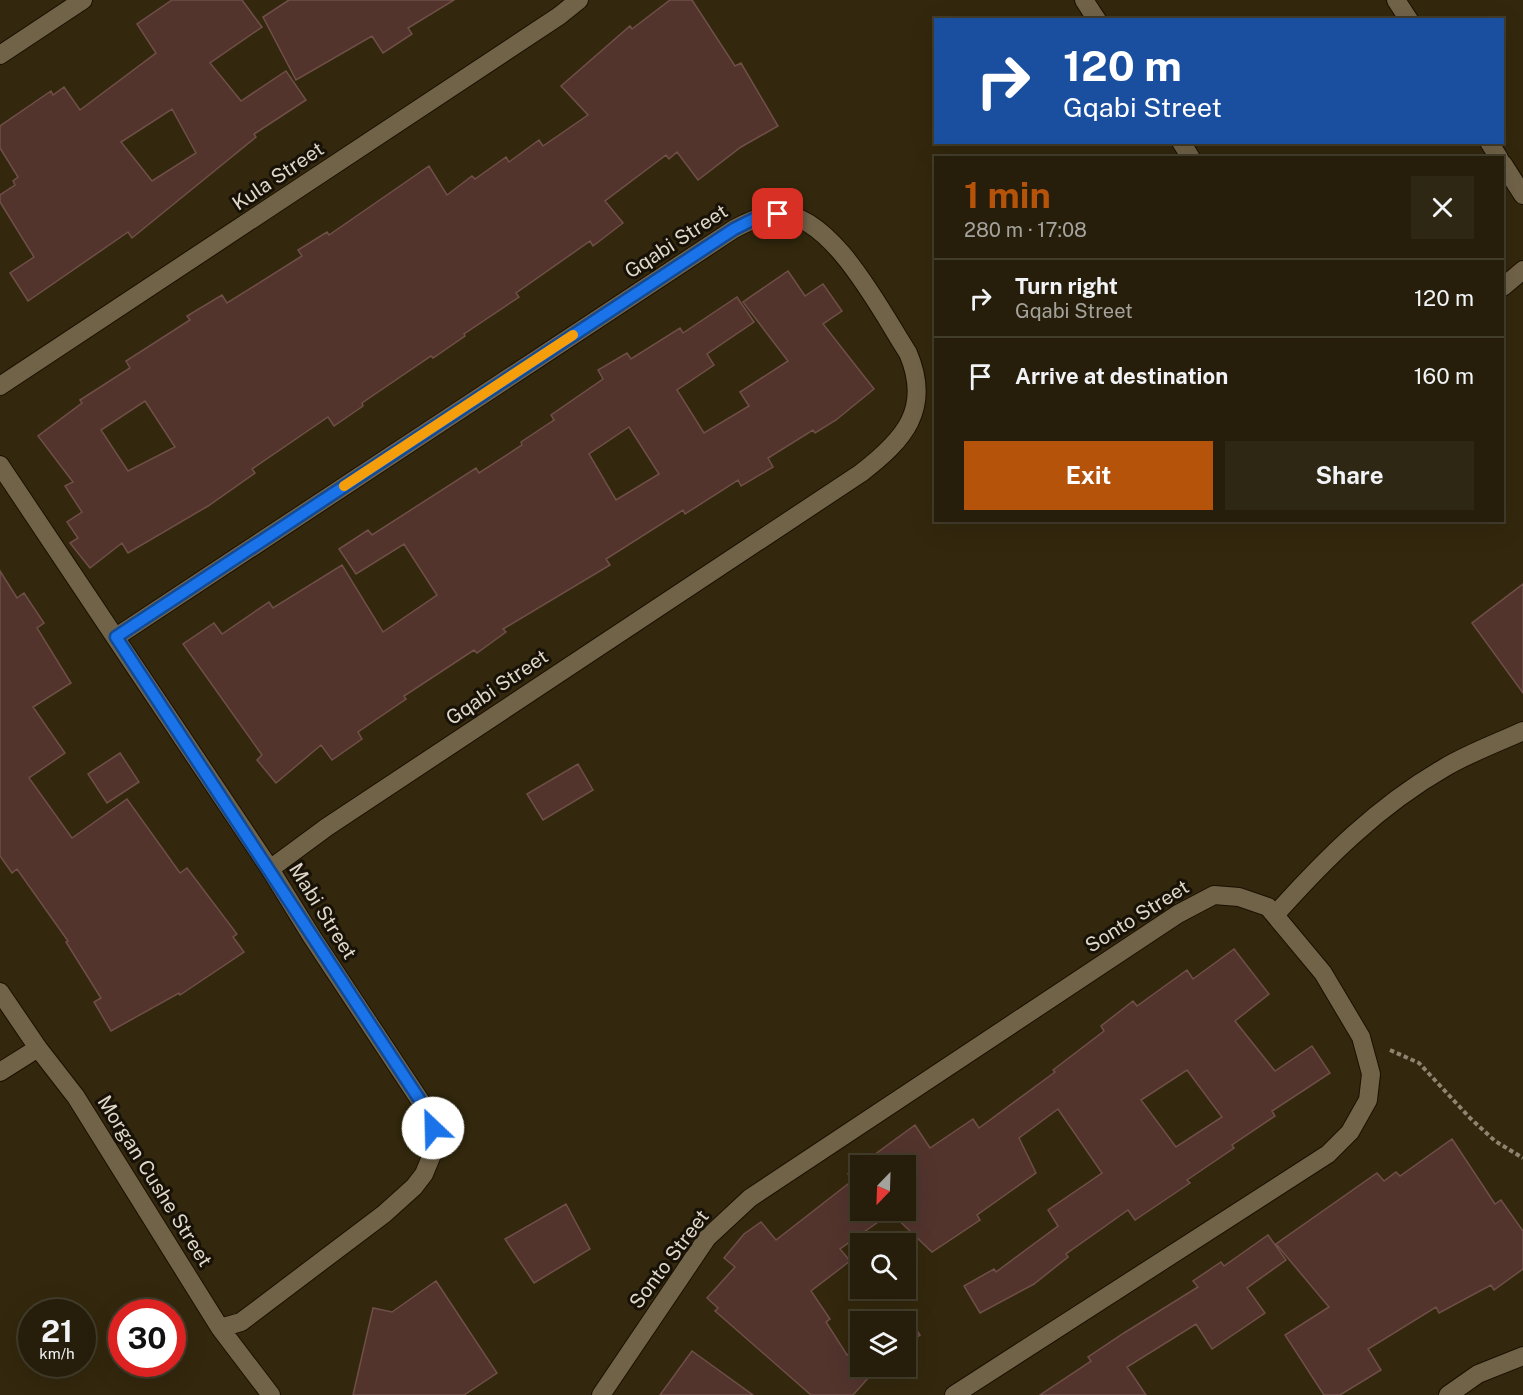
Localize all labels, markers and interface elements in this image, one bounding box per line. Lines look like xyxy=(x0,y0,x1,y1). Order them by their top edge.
text: 120 m xyxy=(1063,41,1182,90)
icon: right xyxy=(964,42,1042,120)
text: Gqabi Street xyxy=(1063,91,1222,123)
street label: Kula Street xyxy=(228,137,328,215)
text: 1 min xyxy=(964,174,1051,216)
button: close xyxy=(1411,176,1474,239)
pin xyxy=(752,188,803,239)
icon: arrive xyxy=(761,197,794,230)
street label: Gqabi Street xyxy=(620,199,732,283)
text: 280 m · 17:08 xyxy=(964,218,1087,242)
text: Turn right xyxy=(1015,273,1118,299)
icon: right xyxy=(964,282,997,315)
text: 120 m xyxy=(1414,285,1474,311)
text: Gqabi Street xyxy=(1015,299,1133,323)
icon: arrive xyxy=(964,360,997,393)
text: Arrive at destination xyxy=(1015,363,1228,389)
text: 160 m xyxy=(1414,363,1474,389)
button: Exit xyxy=(964,441,1213,510)
button: Share xyxy=(1225,441,1474,510)
street label: Gqabi Street xyxy=(441,644,553,730)
street label: Mabi Street xyxy=(284,858,362,964)
street label: Sonto Street xyxy=(1081,875,1193,957)
street label: Morgan Cushe Street xyxy=(92,1091,218,1271)
position arrow xyxy=(401,1096,465,1160)
north arrow xyxy=(850,1155,916,1221)
map controls xyxy=(850,1155,916,1377)
street label: Sonto Street xyxy=(624,1205,714,1313)
button: search xyxy=(850,1233,916,1299)
speed limit sign: 30 xyxy=(108,1299,186,1377)
button: layers xyxy=(850,1311,916,1377)
text: 21 xyxy=(41,1313,73,1349)
text: km/h xyxy=(39,1345,75,1362)

